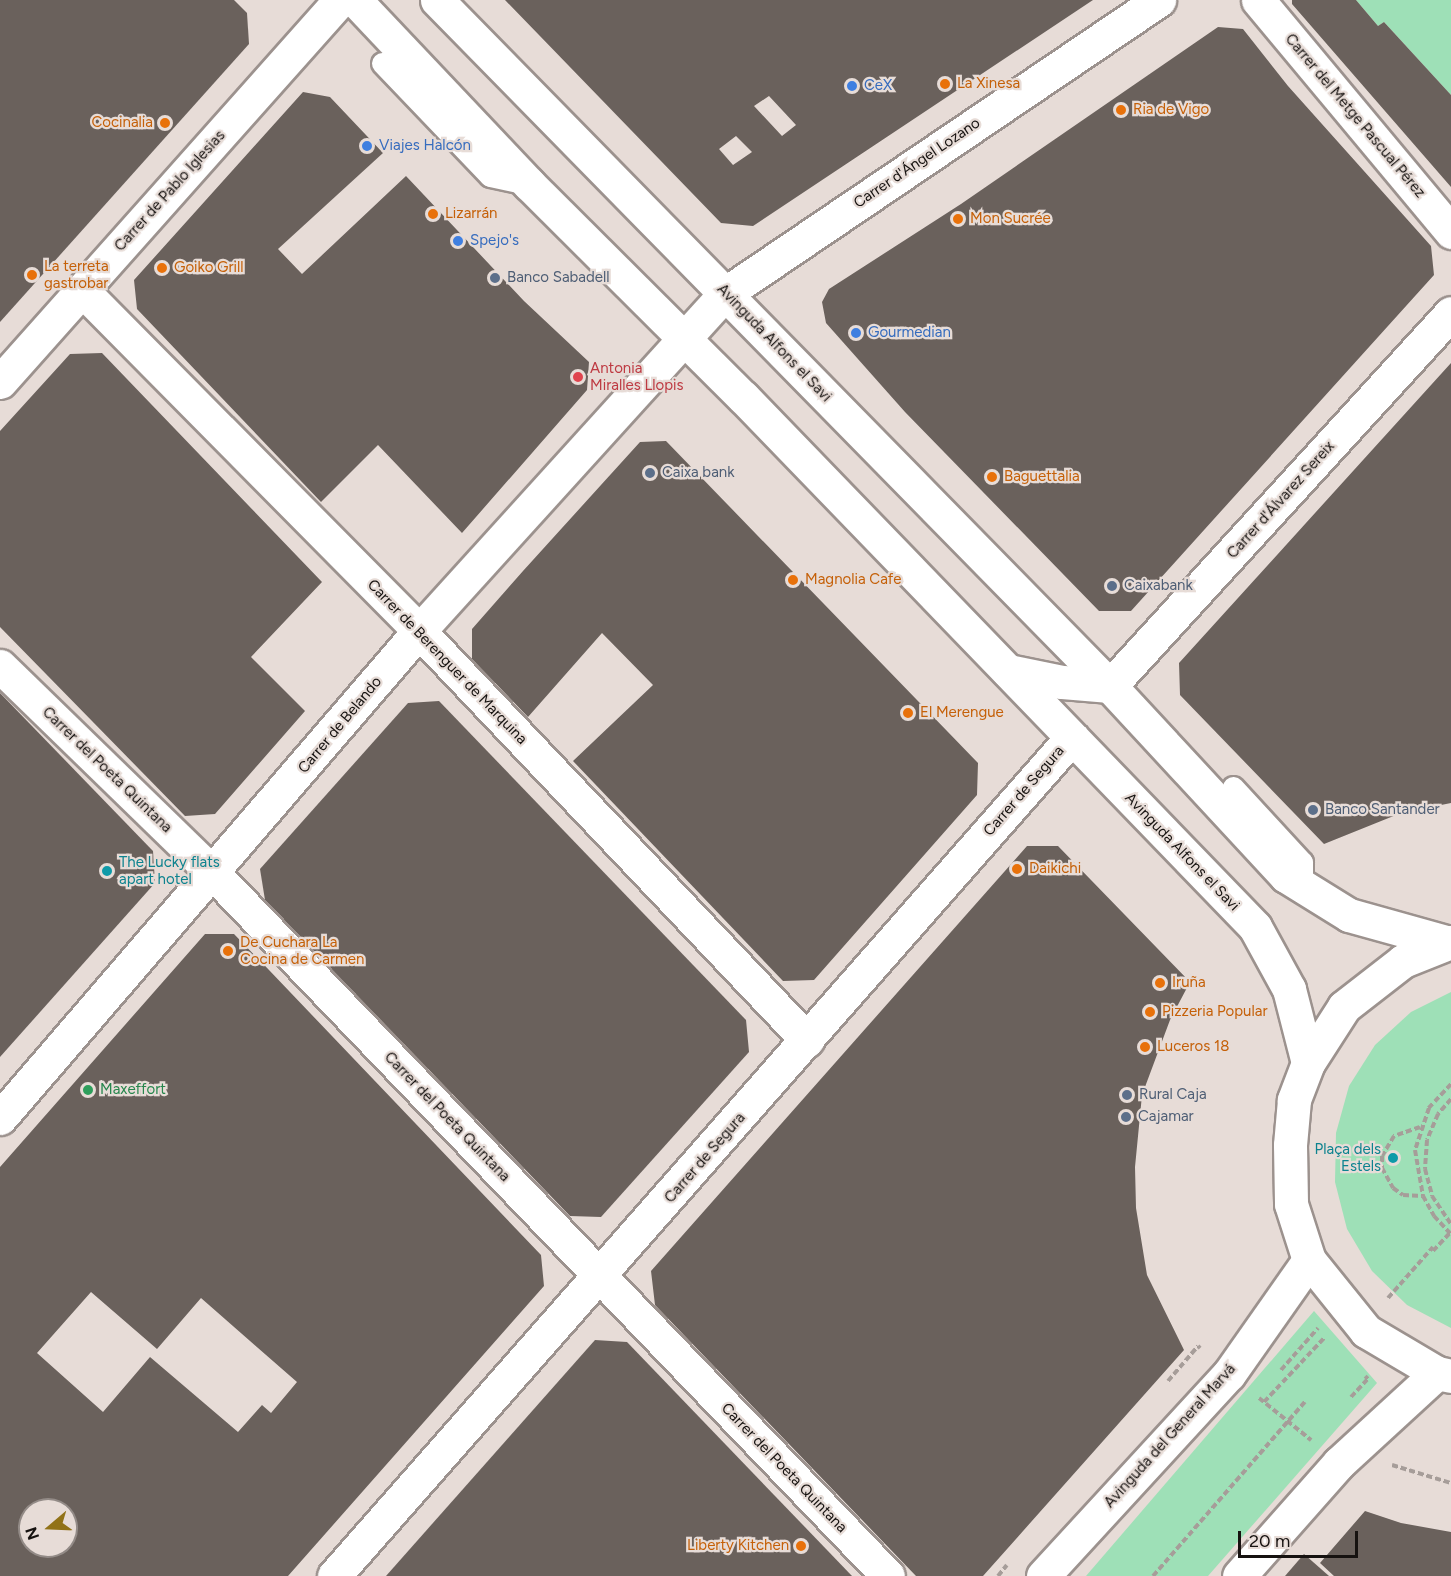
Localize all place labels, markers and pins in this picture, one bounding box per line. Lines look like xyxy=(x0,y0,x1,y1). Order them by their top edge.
place label: La Xinesa xyxy=(957,75,1020,93)
place label: CeX xyxy=(864,77,892,95)
marker: La Xinesa xyxy=(938,77,952,91)
marker: CeX xyxy=(845,79,859,93)
place label: Ria de Vigo xyxy=(1133,101,1209,119)
marker: Ria de Vigo xyxy=(1114,103,1128,117)
place label: Cocinalia xyxy=(91,114,153,132)
marker: Cocinalia xyxy=(158,116,172,130)
place label: Viajes Halcón xyxy=(379,137,471,155)
marker: Viajes Halcón xyxy=(360,139,374,153)
place label: Lizarrán xyxy=(445,205,497,223)
marker: Lizarrán xyxy=(426,207,440,221)
place label: Mon Sucrée xyxy=(970,210,1051,228)
marker: Mon Sucrée xyxy=(951,212,965,226)
place label: Spejo's xyxy=(470,232,519,250)
marker: Spejo's xyxy=(451,234,465,248)
place label: La terreta gastrobar xyxy=(44,257,109,292)
place label: Goiko Grill xyxy=(174,259,244,277)
marker: Goiko Grill xyxy=(155,261,169,275)
marker: La terreta gastrobar xyxy=(25,268,39,282)
place label: Banco Sabadell xyxy=(507,269,610,287)
marker: Banco Sabadell xyxy=(488,271,502,285)
place label: Gourmedian xyxy=(868,324,951,342)
marker: Gourmedian xyxy=(849,326,863,340)
place label: Antonia Miralles Llopis xyxy=(590,359,684,394)
marker: Antonia Miralles Llopis xyxy=(571,370,585,384)
place label: Caixa bank xyxy=(662,464,734,482)
marker: Caixa bank xyxy=(643,466,657,480)
place label: Baguettalia xyxy=(1004,468,1080,486)
marker: Baguettalia xyxy=(985,470,999,484)
place label: Magnolia Cafe xyxy=(805,571,901,589)
marker: Magnolia Cafe xyxy=(786,573,800,587)
place label: Caixabank xyxy=(1124,577,1193,595)
marker: Caixabank xyxy=(1105,579,1119,593)
place label: El Merengue xyxy=(920,704,1004,722)
marker: El Merengue xyxy=(901,706,915,720)
place label: Banco Santander xyxy=(1325,801,1440,819)
marker: Banco Santander xyxy=(1306,803,1320,817)
place label: The Lucky flats apart hotel xyxy=(119,853,220,888)
place label: Daikichi xyxy=(1029,860,1081,878)
marker: Daikichi xyxy=(1010,862,1024,876)
marker: The Lucky flats apart hotel xyxy=(100,864,114,878)
place label: De Cuchara La Cocina de Carmen xyxy=(240,933,364,968)
marker: De Cuchara La Cocina de Carmen xyxy=(221,944,235,958)
place label: Iruña xyxy=(1172,974,1206,992)
marker: Iruña xyxy=(1153,976,1167,990)
place label: Pizzeria Popular xyxy=(1162,1003,1267,1021)
marker: Pizzeria Popular xyxy=(1143,1005,1157,1019)
place label: Luceros 18 xyxy=(1157,1038,1229,1056)
marker: Luceros 18 xyxy=(1138,1040,1152,1054)
place label: Maxeffort xyxy=(100,1081,166,1099)
marker: Maxeffort xyxy=(81,1083,95,1097)
place label: Rural Caja xyxy=(1139,1086,1207,1104)
marker: Rural Caja xyxy=(1120,1088,1134,1102)
place label: Cajamar xyxy=(1138,1108,1194,1126)
marker: Cajamar xyxy=(1119,1110,1133,1124)
place label: Plaça dels Estels xyxy=(1315,1140,1381,1175)
marker: Plaça dels Estels xyxy=(1386,1151,1400,1165)
place label: Liberty Kitchen xyxy=(687,1537,789,1555)
marker: Liberty Kitchen xyxy=(794,1539,808,1553)

